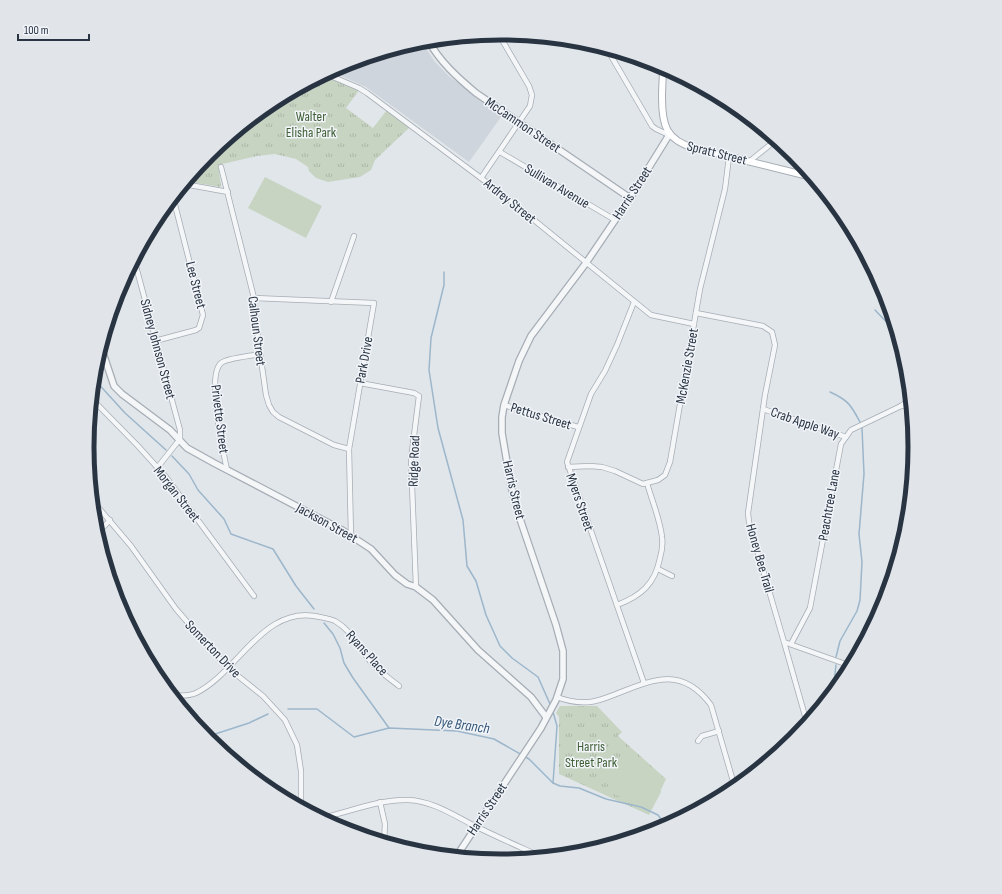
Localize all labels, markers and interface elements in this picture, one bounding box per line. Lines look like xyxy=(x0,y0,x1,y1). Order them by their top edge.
scale bar xyxy=(18,16,89,42)
text: 100 m xyxy=(24,23,49,38)
street label: McCammon Street xyxy=(482,94,564,156)
park label: Walter Elisha Park xyxy=(286,108,337,141)
street label: Spratt Street xyxy=(685,137,749,169)
street label: Sullivan Avenue xyxy=(521,160,593,212)
street label: Harris Street xyxy=(609,163,655,223)
street label: Ardrey Street xyxy=(480,174,540,227)
street label: Lee Street xyxy=(182,260,210,310)
street label: Calhoun Street xyxy=(244,295,270,367)
street label: Sidney Johnson Street xyxy=(136,297,180,401)
street label: McKenzie Street xyxy=(672,327,702,405)
street label: Park Drive xyxy=(352,335,376,385)
street label: Privette Street xyxy=(207,384,233,454)
street label: Pettus Street xyxy=(509,399,573,433)
street label: Crab Apple Way xyxy=(768,403,842,443)
street label: Ridge Road xyxy=(405,435,423,487)
street label: Harris Street xyxy=(499,459,529,521)
street label: Morgan Street xyxy=(150,463,204,525)
street label: Peachtree Lane xyxy=(814,468,844,542)
street label: Myers Street xyxy=(562,471,598,533)
street label: Jackson Street xyxy=(292,499,361,547)
street label: Honey Bee Trail xyxy=(742,522,778,594)
street label: Somerton Drive xyxy=(181,617,245,681)
street label: Ryans Place xyxy=(342,627,392,679)
water label: Dye Branch xyxy=(433,712,491,738)
park label: Harris Street Park xyxy=(565,738,618,771)
street label: Harris Street xyxy=(463,779,511,839)

